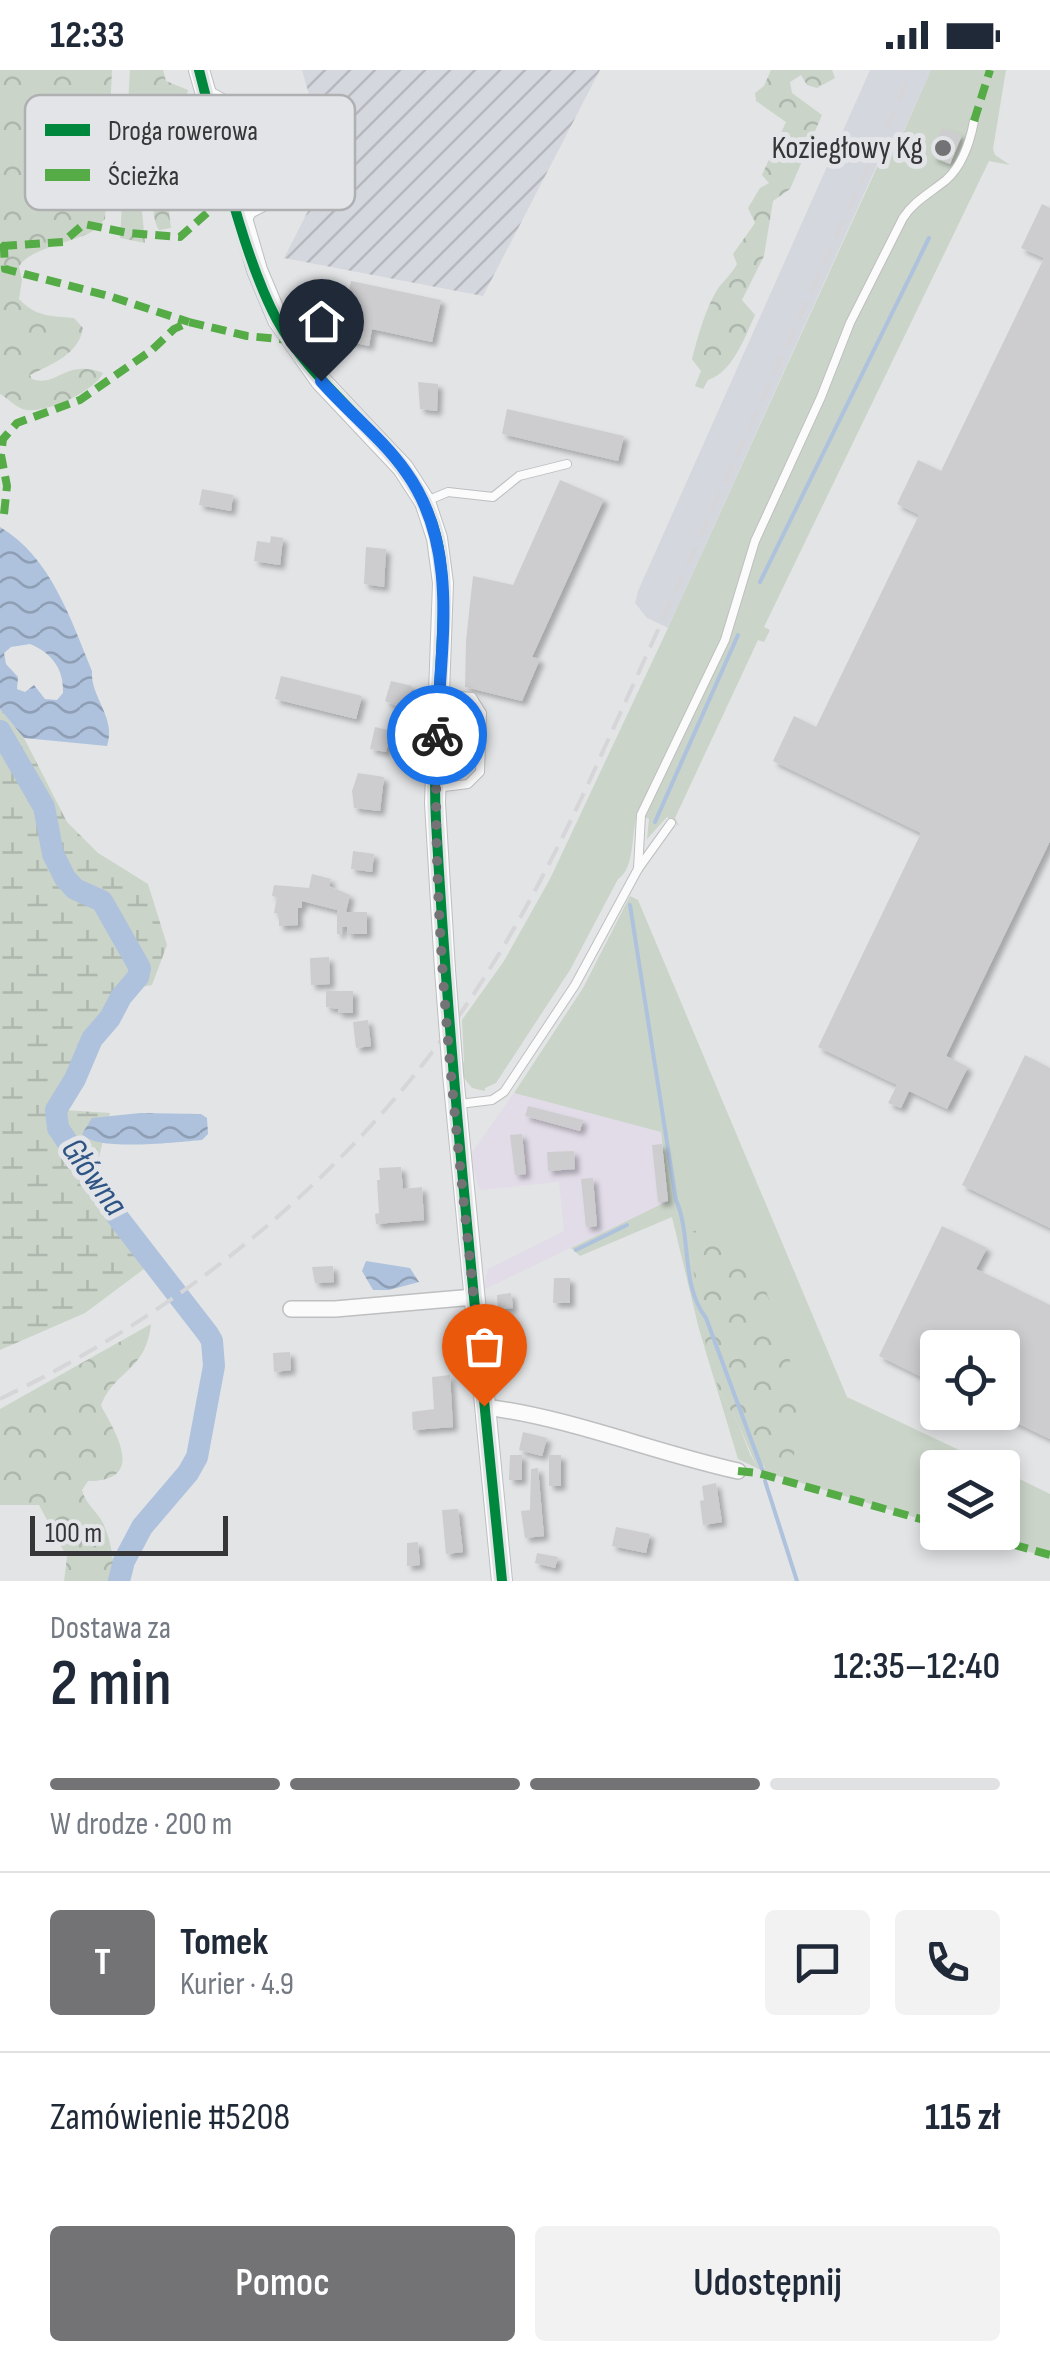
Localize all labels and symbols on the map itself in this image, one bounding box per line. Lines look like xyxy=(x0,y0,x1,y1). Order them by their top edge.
legend xyxy=(25,95,355,210)
text: Droga rowerowa xyxy=(108,115,258,148)
place label: Koziegłowy Kg xyxy=(771,129,923,168)
marker: Koziegłowy Kg xyxy=(932,137,954,159)
text: Ścieżka xyxy=(108,160,179,193)
pin xyxy=(279,279,364,382)
courier xyxy=(387,685,487,785)
water label: Główna xyxy=(51,1130,137,1224)
pin xyxy=(442,1304,527,1407)
scale bar xyxy=(30,1511,228,1556)

